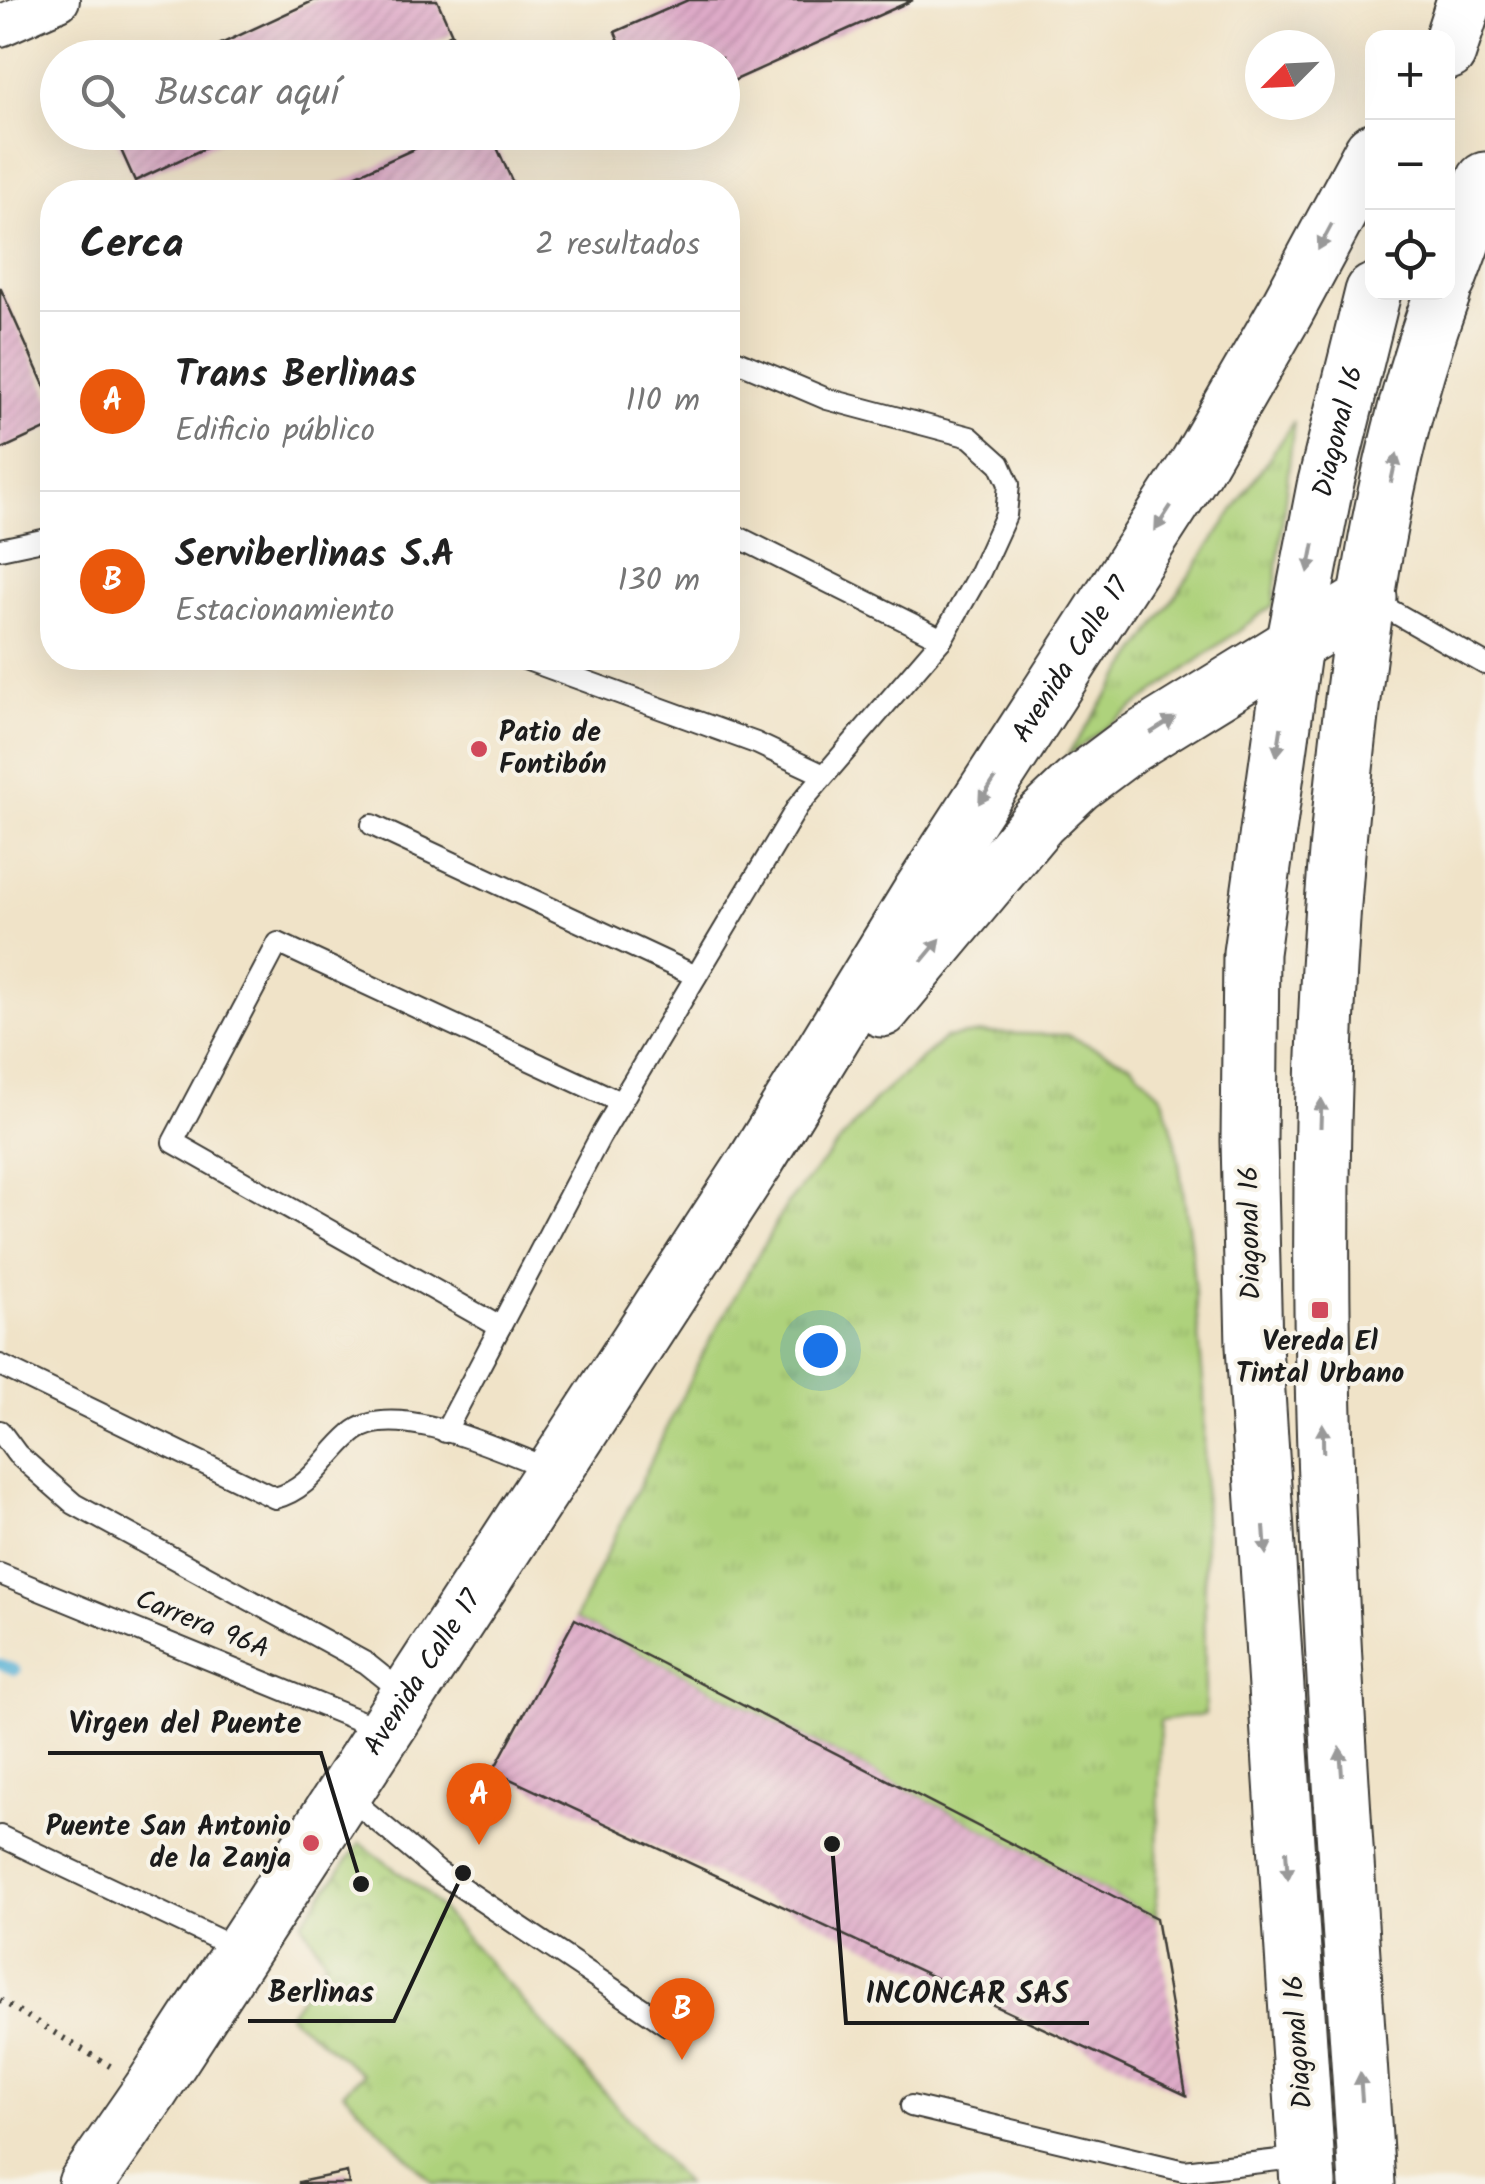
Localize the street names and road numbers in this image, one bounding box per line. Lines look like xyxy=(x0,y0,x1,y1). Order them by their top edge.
street label: Diagonal 16 xyxy=(1301,361,1376,501)
street label: Avenida Calle 17 xyxy=(1000,567,1142,752)
street label: Diagonal 16 xyxy=(1227,1165,1275,1301)
street label: Carrera 96A xyxy=(128,1578,276,1672)
street label: Avenida Calle 17 xyxy=(352,1580,494,1765)
street label: Diagonal 16 xyxy=(1272,1973,1326,2111)

